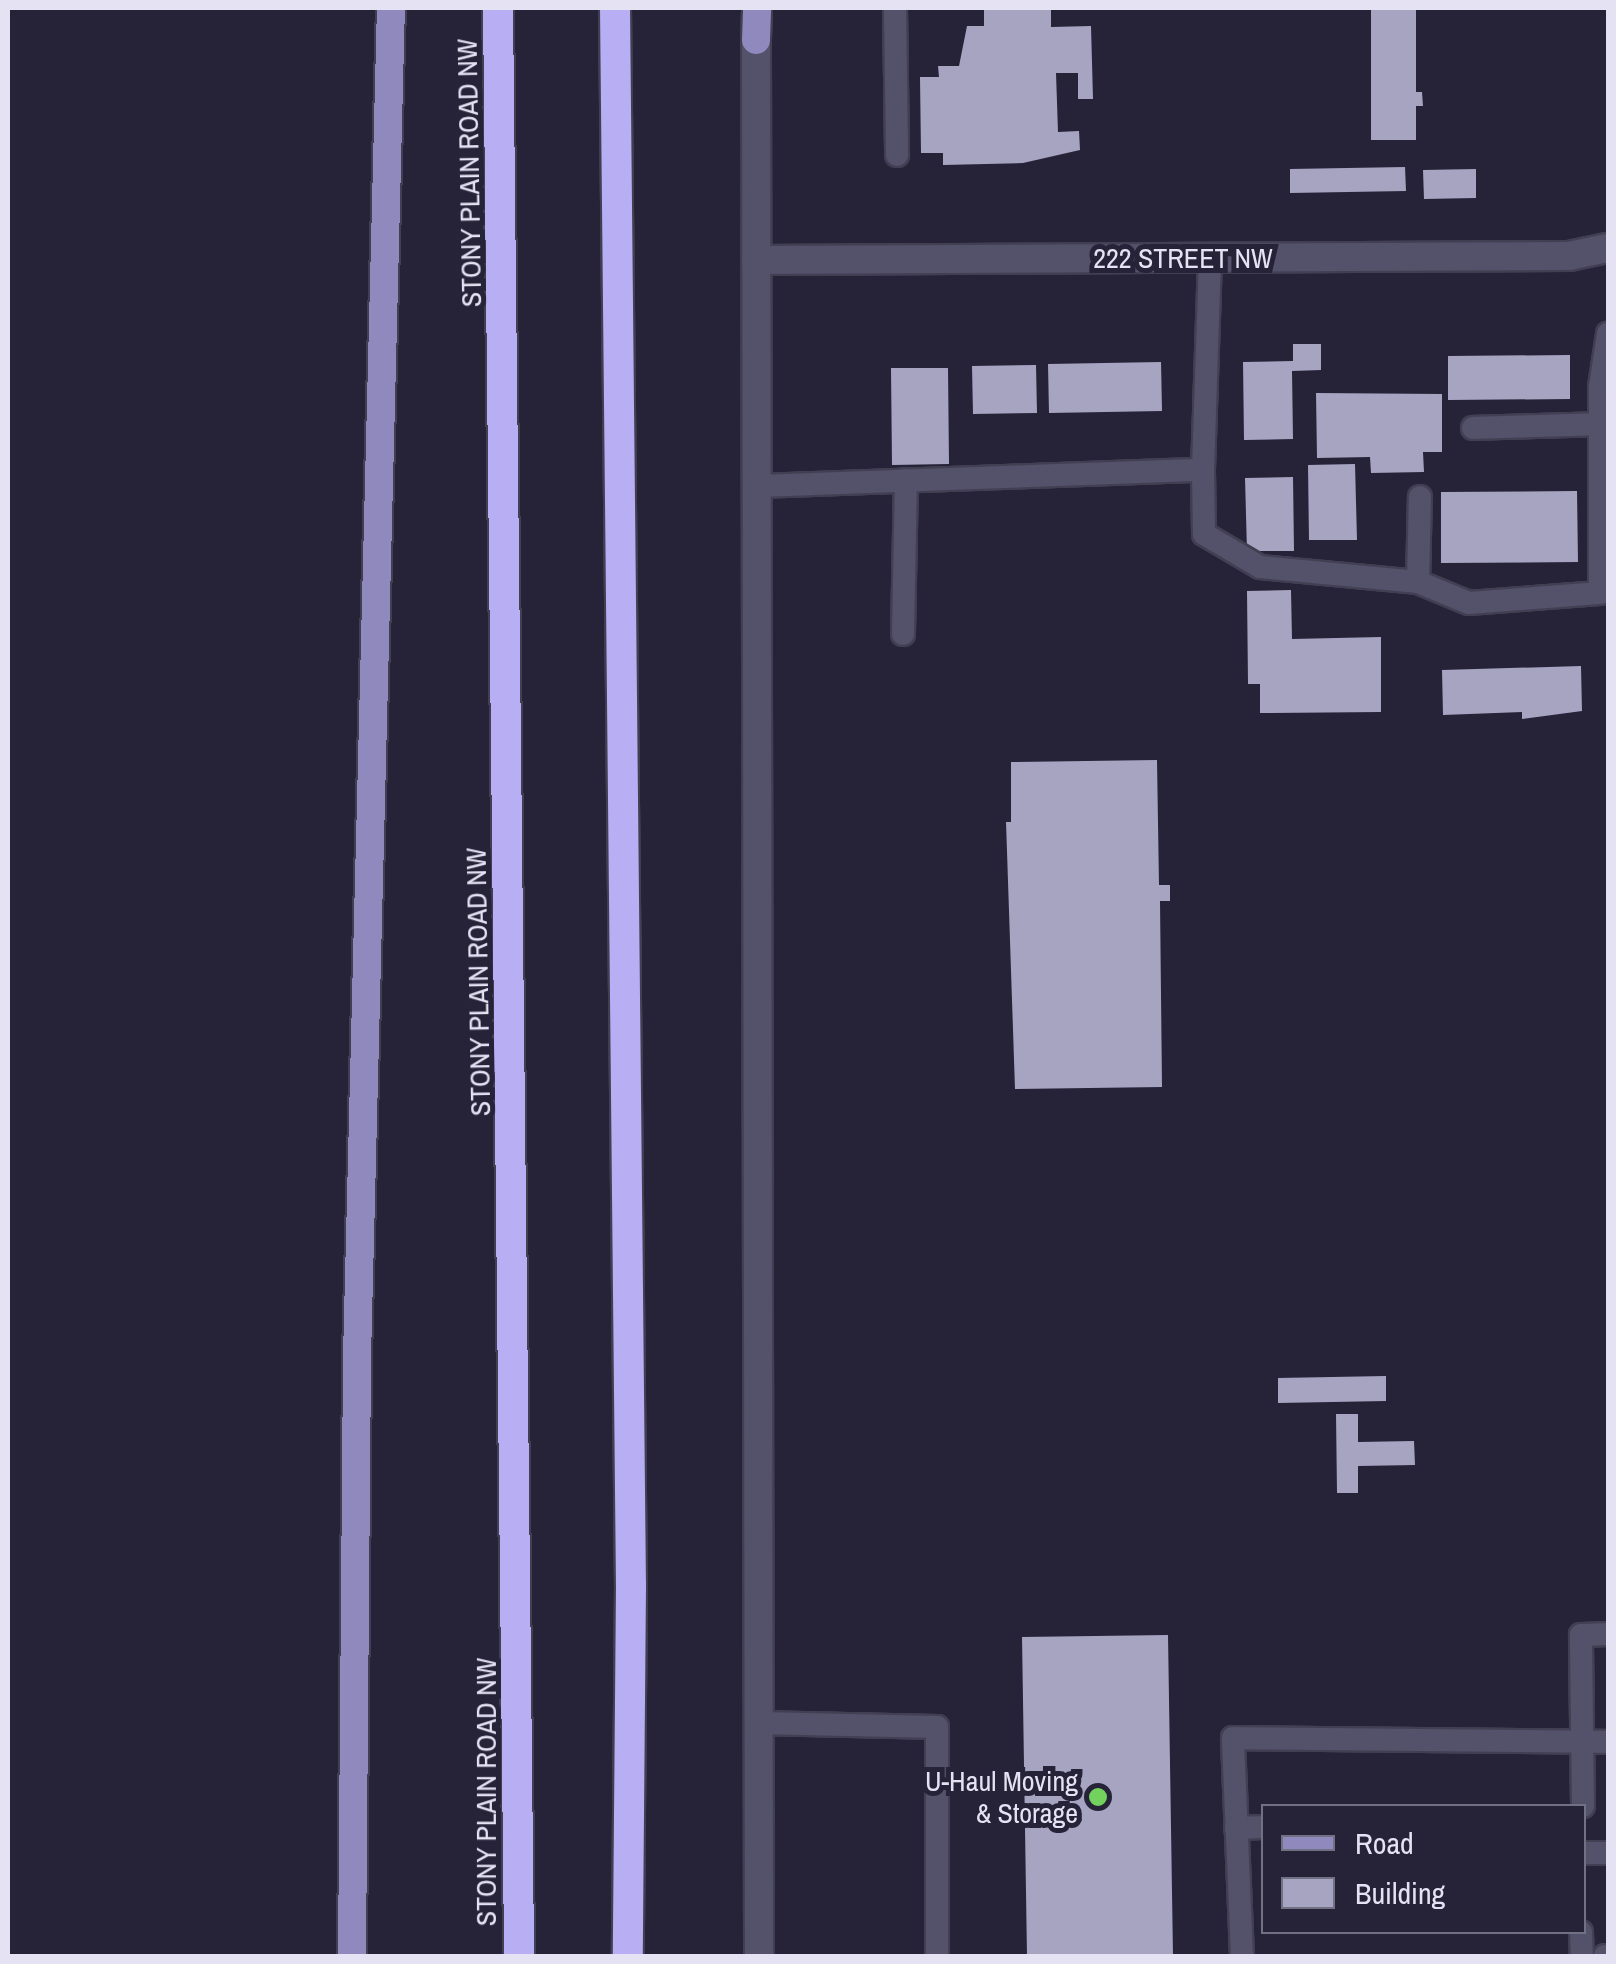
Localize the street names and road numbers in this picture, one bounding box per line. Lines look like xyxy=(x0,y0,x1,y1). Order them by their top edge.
street label: STONY PLAIN ROAD NW xyxy=(450,38,488,308)
street label: 222 STREET NW xyxy=(1093,241,1273,275)
street label: STONY PLAIN ROAD NW xyxy=(459,847,497,1117)
street label: STONY PLAIN ROAD NW xyxy=(469,1658,503,1926)

